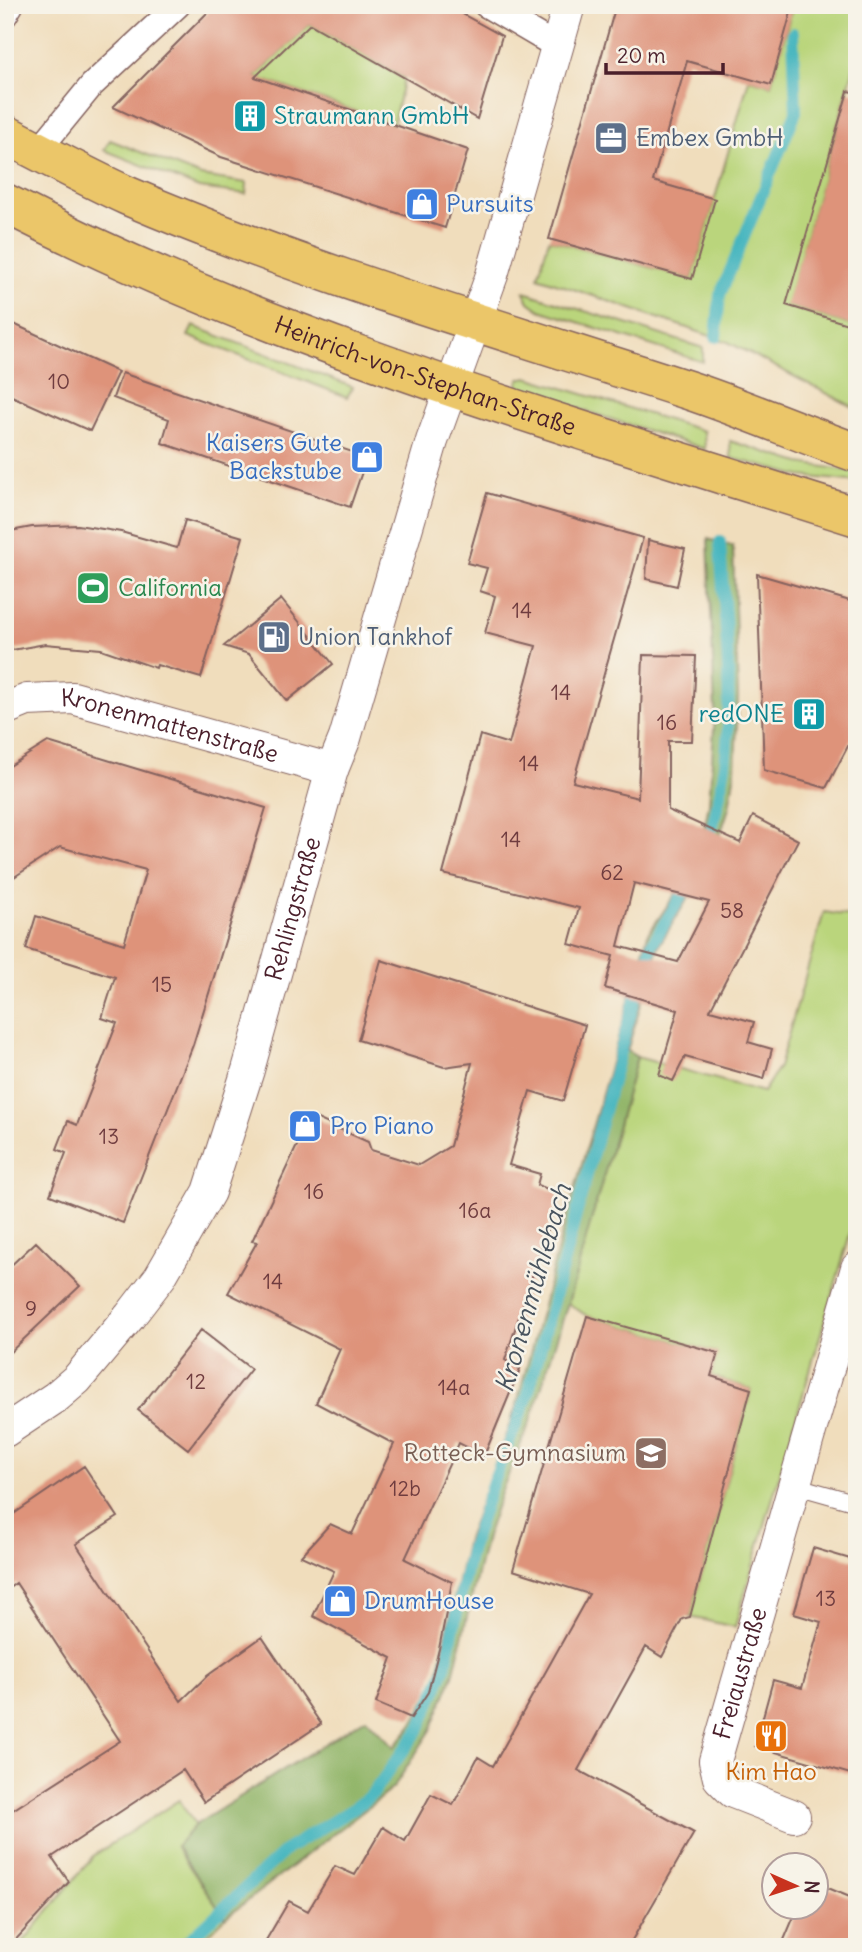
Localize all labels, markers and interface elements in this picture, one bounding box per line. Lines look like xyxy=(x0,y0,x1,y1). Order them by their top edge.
scale bar xyxy=(606,32,724,76)
text: 20 m xyxy=(617,42,666,69)
building icon: Straumann GmbH xyxy=(231,97,269,135)
place label: Straumann GmbH xyxy=(274,100,469,130)
office icon: Embex GmbH xyxy=(592,119,630,157)
place label: Embex GmbH xyxy=(636,122,784,152)
shop icon: Pursuits xyxy=(403,185,441,223)
place label: Pursuits xyxy=(446,188,534,218)
street label: Heinrich-von-Stephan-Straße xyxy=(270,309,580,442)
house number: 10 xyxy=(48,368,70,395)
place label: Kaisers Gute Backstube xyxy=(206,427,342,485)
shop icon: Kaisers Gute Backstube xyxy=(348,438,386,476)
sports icon: California xyxy=(74,569,112,607)
place label: California xyxy=(118,572,222,602)
house number: 14 xyxy=(512,597,532,624)
fuel station icon: Union Tankhof xyxy=(255,618,293,656)
place label: Union Tankhof xyxy=(298,621,454,651)
house number: 14 xyxy=(551,679,571,706)
street label: Kronenmattenstraße xyxy=(60,682,282,768)
building icon: redONE xyxy=(790,695,828,733)
place label: redONE xyxy=(699,698,784,728)
house number: 16 xyxy=(657,709,677,736)
house number: 14 xyxy=(519,750,539,777)
house number: 14 xyxy=(501,826,521,853)
street label: Rehlingstraße xyxy=(258,833,327,984)
house number: 62 xyxy=(600,859,624,886)
house number: 58 xyxy=(720,897,744,924)
house number: 15 xyxy=(152,971,172,998)
shop icon: Pro Piano xyxy=(286,1107,324,1145)
place label: Pro Piano xyxy=(330,1110,434,1140)
house number: 13 xyxy=(99,1123,119,1150)
house number: 16 xyxy=(304,1178,324,1205)
water label: Kronenmühlebach xyxy=(487,1179,578,1396)
house number: 16a xyxy=(459,1197,491,1224)
house number: 14 xyxy=(263,1268,283,1295)
house number: 9 xyxy=(25,1295,37,1322)
house number: 12 xyxy=(186,1368,206,1395)
house number: 14a xyxy=(438,1374,470,1401)
school or university icon: Rotteck-Gymnasium xyxy=(632,1434,670,1472)
place label: Rotteck-Gymnasium xyxy=(403,1437,626,1467)
house number: 12b xyxy=(389,1475,421,1502)
shop icon: DrumHouse xyxy=(321,1582,359,1620)
place label: DrumHouse xyxy=(364,1585,494,1615)
house number: 13 xyxy=(816,1585,836,1612)
street label: Freiaustraße xyxy=(706,1604,772,1743)
restaurant icon: Kim Hao xyxy=(752,1717,790,1755)
place label: Kim Hao xyxy=(725,1756,817,1786)
north arrow xyxy=(760,1850,830,1920)
text: N xyxy=(800,1880,824,1894)

